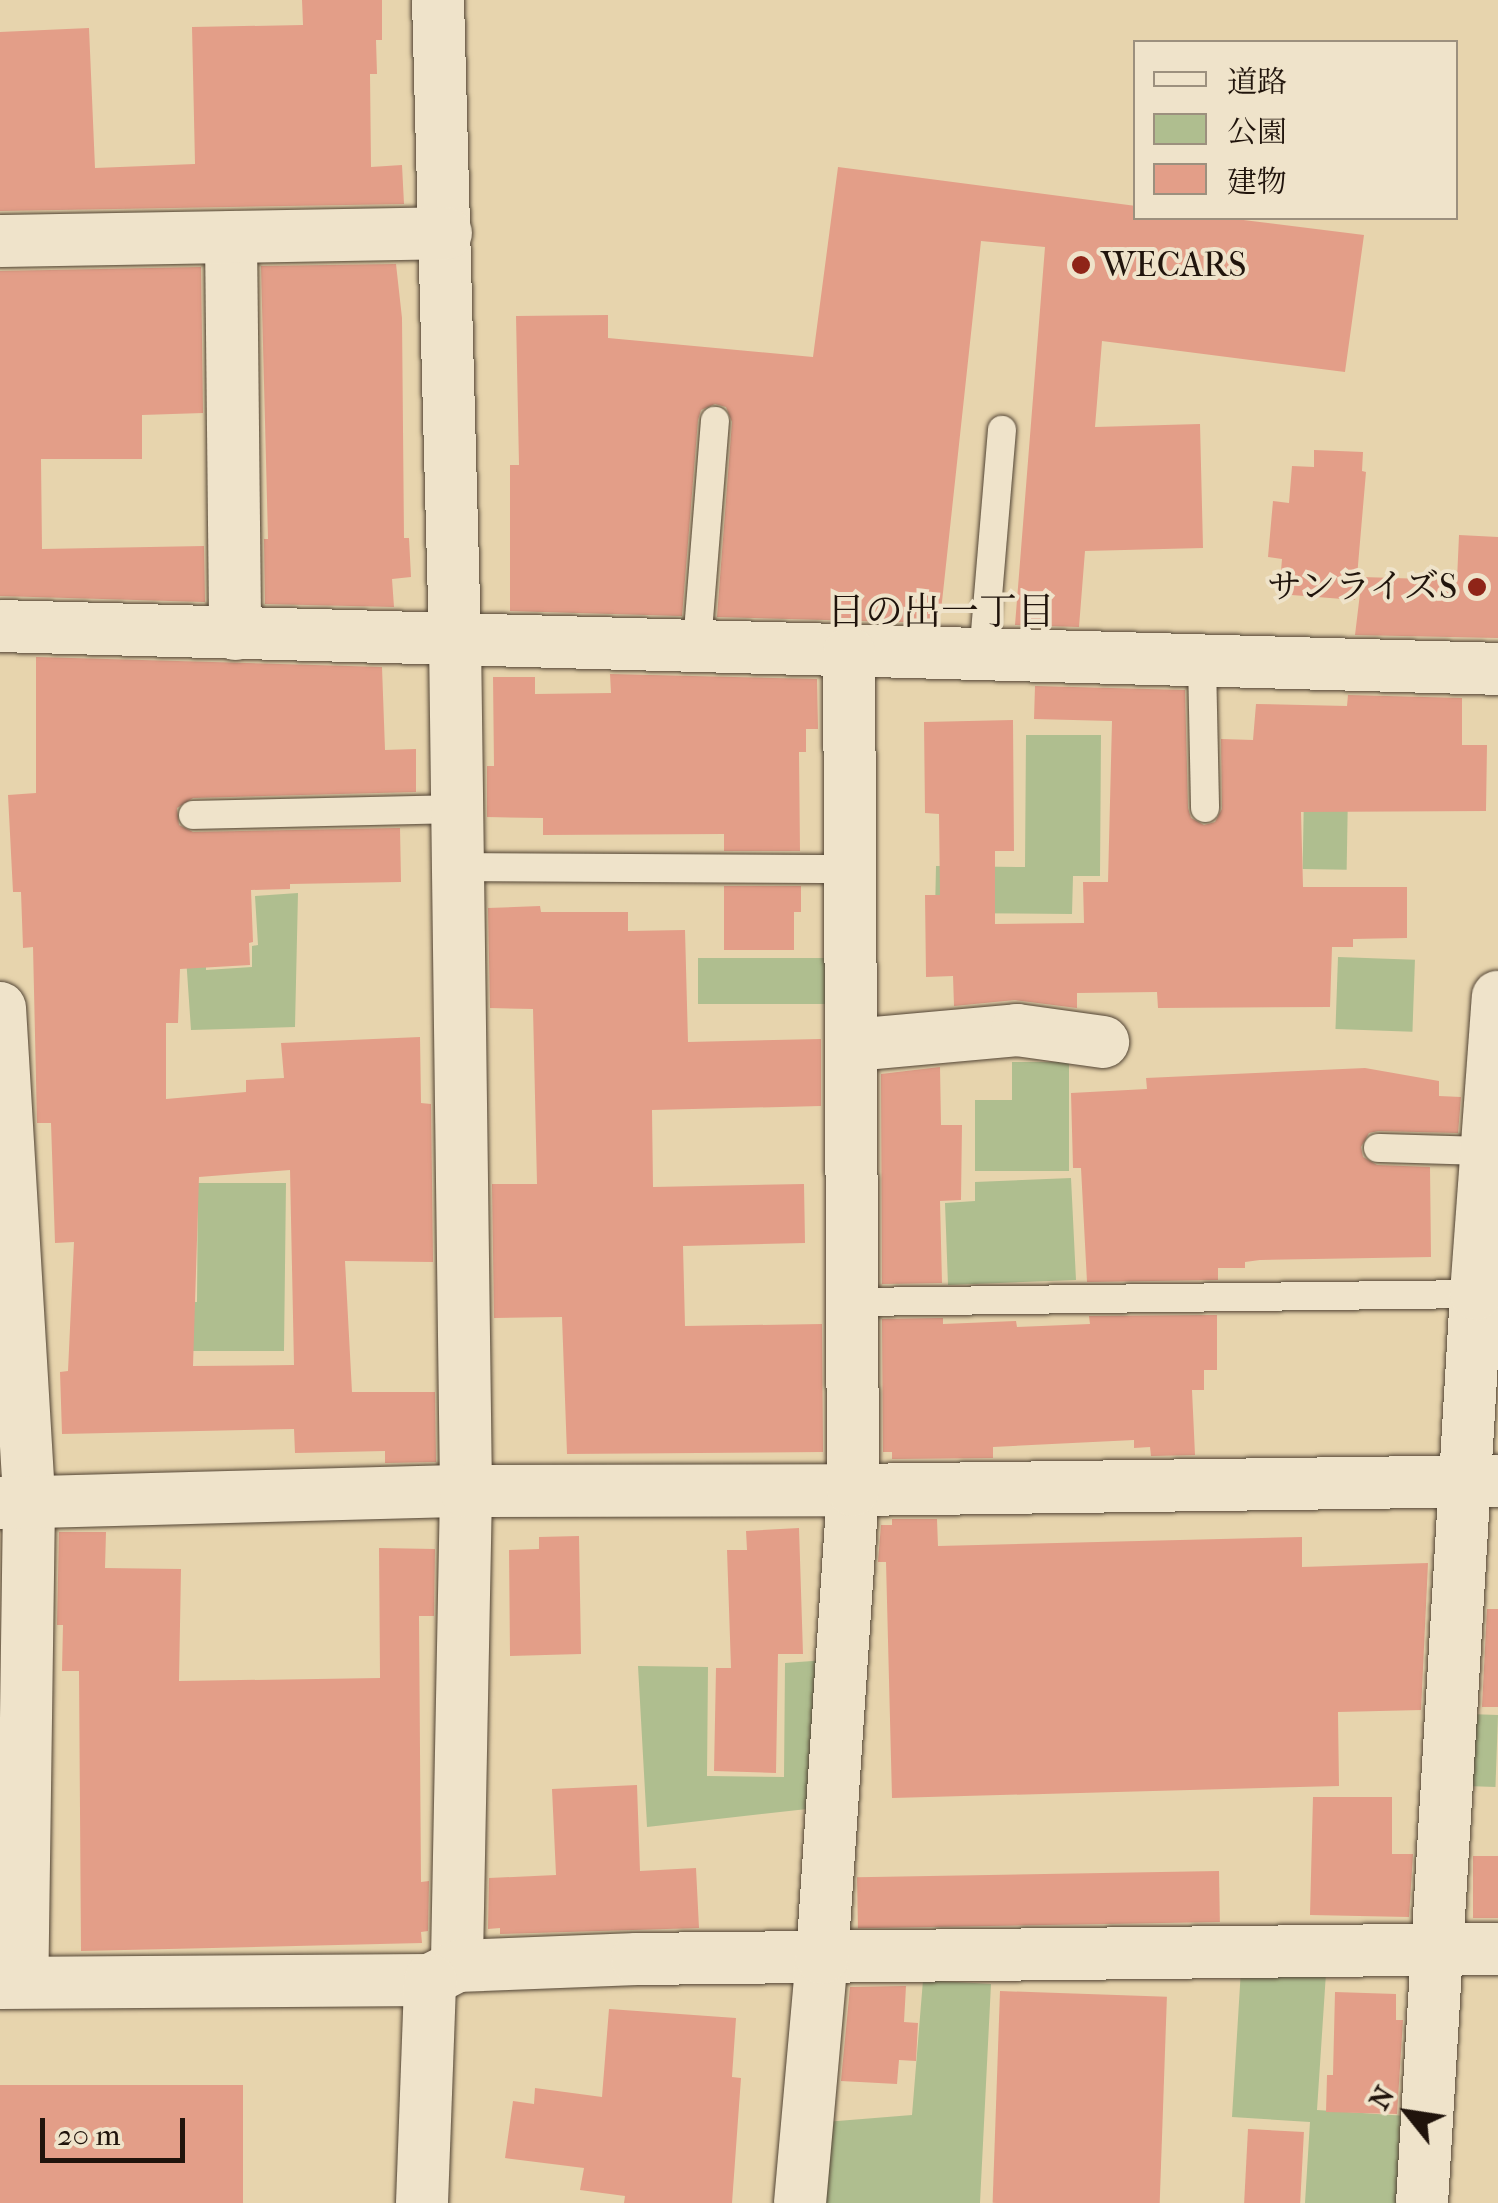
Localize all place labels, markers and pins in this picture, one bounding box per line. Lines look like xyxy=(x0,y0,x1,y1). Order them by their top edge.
place label: WECARS xyxy=(1101,244,1246,286)
marker: WECARS xyxy=(1070,254,1092,276)
place label: サンライズS xyxy=(1264,566,1457,608)
marker: サンライズS xyxy=(1466,576,1488,598)

